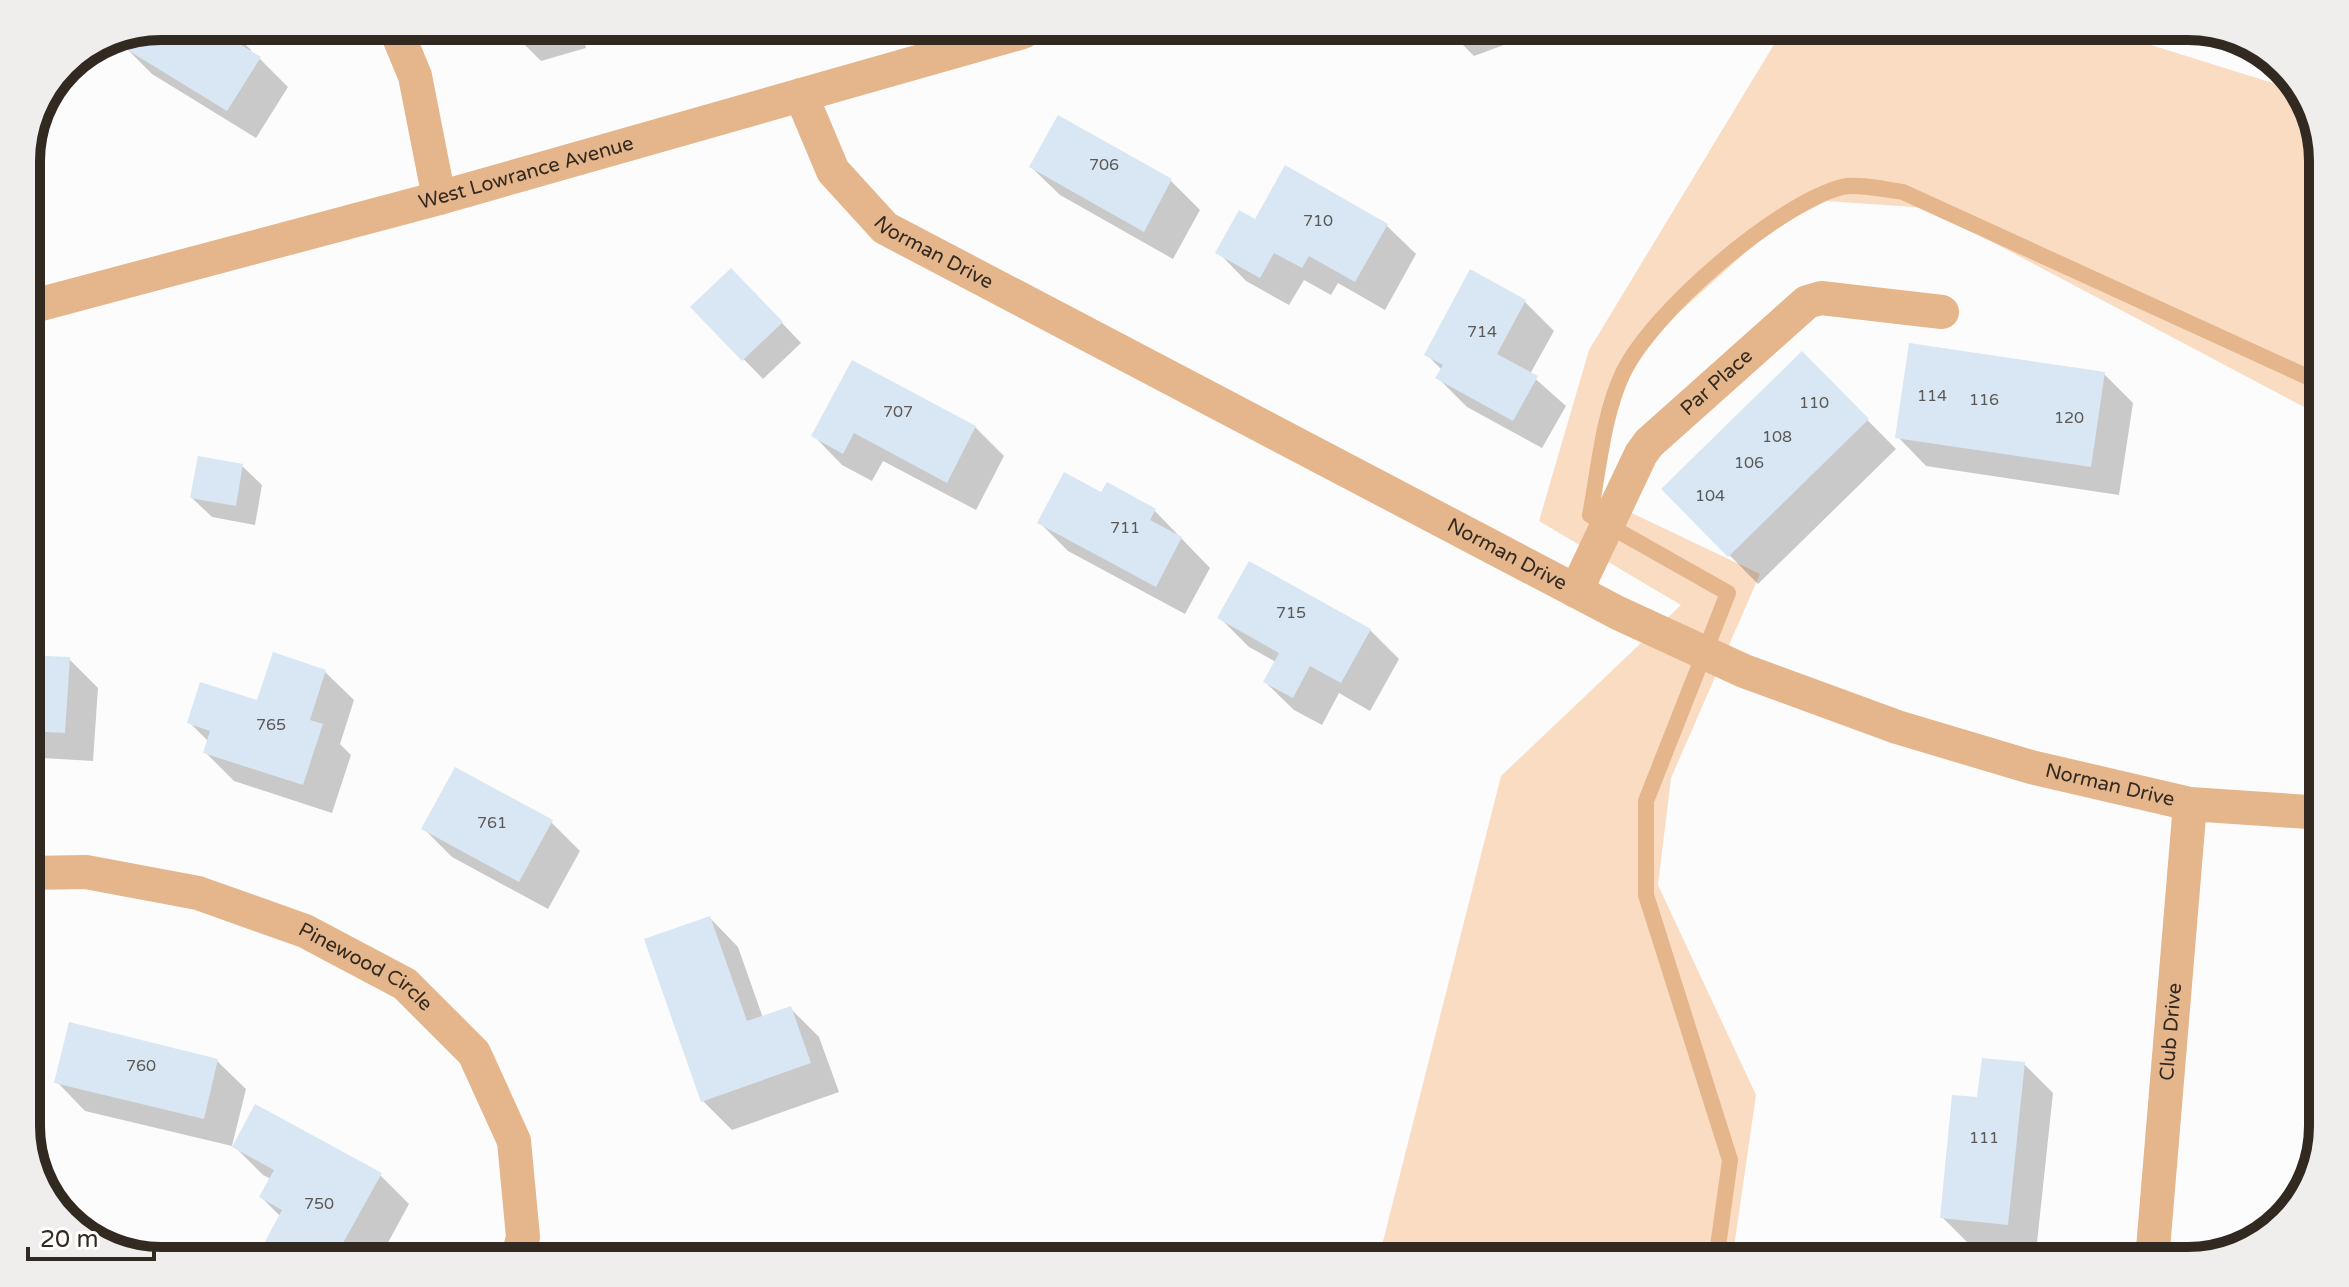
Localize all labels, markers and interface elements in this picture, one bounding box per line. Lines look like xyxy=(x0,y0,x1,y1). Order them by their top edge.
street label: West Lowrance Avenue xyxy=(416,131,636,215)
house number: 706 xyxy=(1089,155,1119,175)
street label: Norman Drive xyxy=(868,211,997,295)
house number: 710 xyxy=(1303,211,1333,231)
house number: 714 xyxy=(1467,322,1497,342)
street label: Par Place xyxy=(1676,344,1758,421)
house number: 114 xyxy=(1917,386,1947,406)
house number: 116 xyxy=(1969,390,1999,410)
house number: 110 xyxy=(1799,393,1829,413)
house number: 707 xyxy=(883,402,913,422)
house number: 120 xyxy=(2054,408,2084,428)
house number: 108 xyxy=(1762,427,1792,447)
house number: 106 xyxy=(1734,453,1764,473)
house number: 104 xyxy=(1695,486,1725,506)
street label: Norman Drive xyxy=(1443,513,1571,596)
house number: 711 xyxy=(1110,518,1140,538)
house number: 715 xyxy=(1276,603,1306,623)
house number: 765 xyxy=(256,715,286,735)
street label: Norman Drive xyxy=(2043,759,2177,812)
house number: 761 xyxy=(477,813,507,833)
street label: Pinewood Circle xyxy=(294,918,437,1016)
street label: Club Drive xyxy=(2155,982,2187,1082)
house number: 760 xyxy=(126,1056,156,1076)
house number: 111 xyxy=(1969,1128,1999,1148)
house number: 750 xyxy=(304,1194,334,1214)
scale bar xyxy=(28,1211,154,1261)
text: 20 m xyxy=(40,1225,98,1254)

